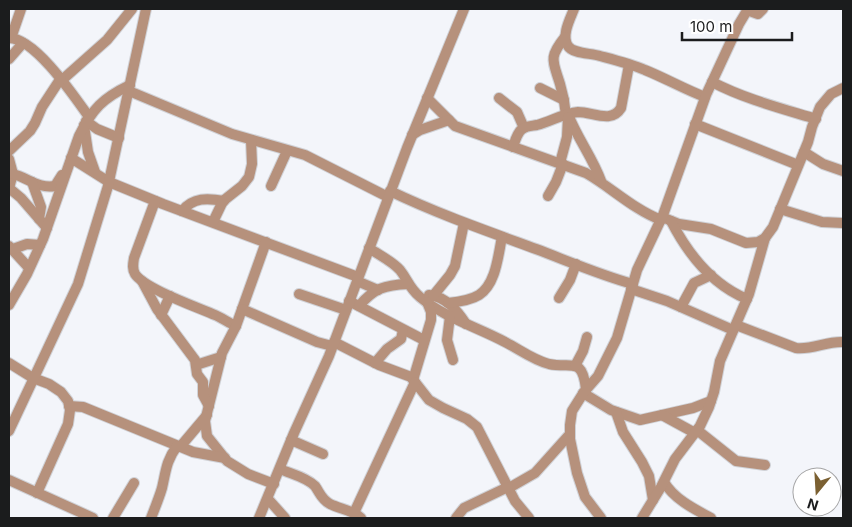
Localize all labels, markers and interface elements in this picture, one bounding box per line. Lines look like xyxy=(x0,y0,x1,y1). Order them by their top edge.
scale bar xyxy=(682,10,792,42)
text: 100 m xyxy=(690,17,732,36)
north arrow xyxy=(792,467,842,517)
text: N xyxy=(805,495,821,515)

